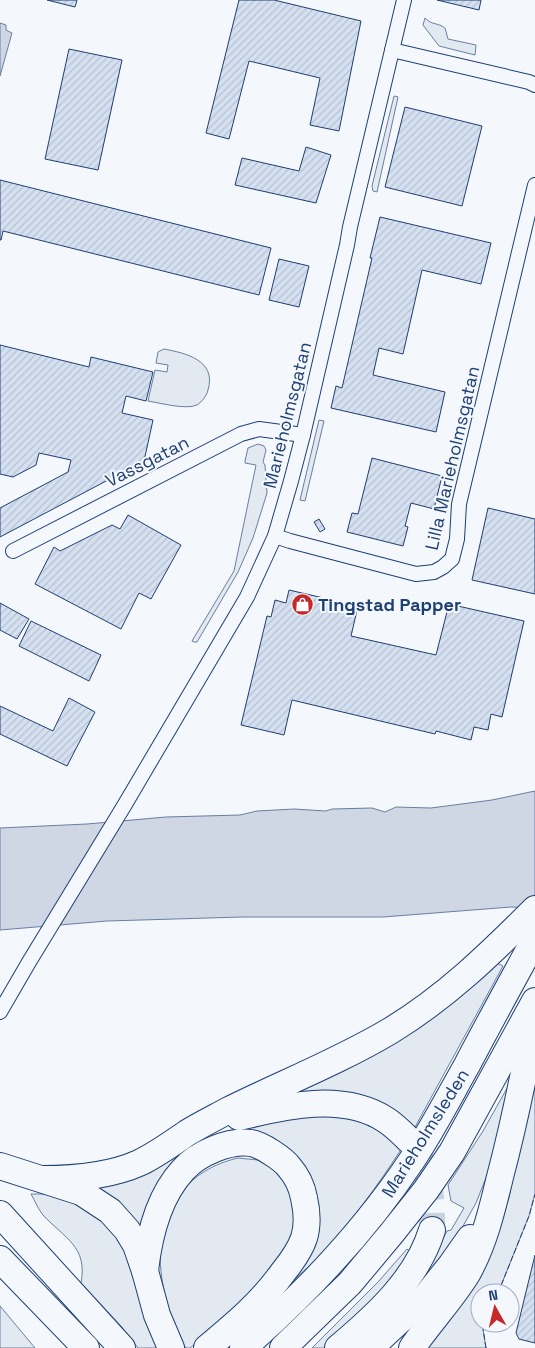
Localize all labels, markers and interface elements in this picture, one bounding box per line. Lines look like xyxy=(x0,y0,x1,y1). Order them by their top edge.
street label: Marieholmsgatan xyxy=(258,339,316,491)
street label: Lilla Marieholmsgatan xyxy=(420,364,484,552)
street label: Vassgatan xyxy=(101,430,193,492)
shop icon: Tingstad Papper xyxy=(290,592,314,616)
place label: Tingstad Papper xyxy=(318,593,461,616)
street label: Marieholmsleden xyxy=(376,1064,474,1202)
north arrow xyxy=(470,1283,520,1333)
text: N xyxy=(487,1286,499,1305)

